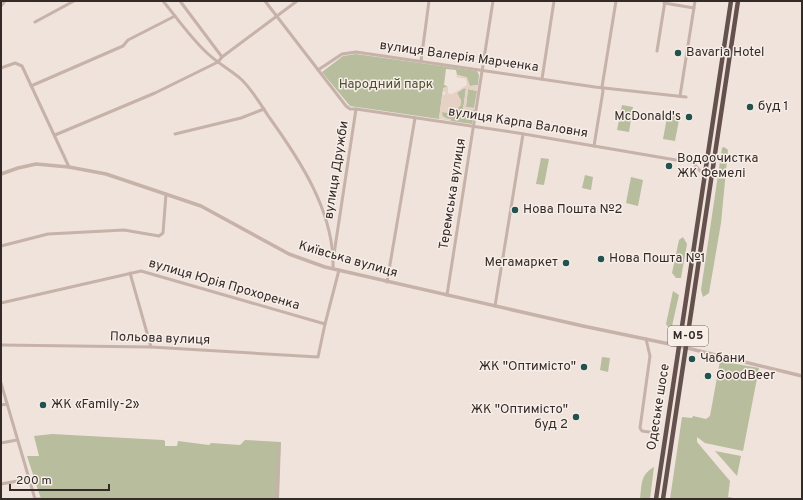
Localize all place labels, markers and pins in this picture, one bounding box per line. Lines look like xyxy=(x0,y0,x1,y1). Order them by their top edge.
place label: Bavaria Hotel xyxy=(686,45,764,61)
marker: Bavaria Hotel xyxy=(673,48,683,58)
place label: буд 1 xyxy=(758,99,788,115)
marker: буд 1 xyxy=(745,102,755,112)
place label: McDonald's xyxy=(614,109,681,125)
marker: McDonald's xyxy=(684,112,694,122)
place label: Водоочистка ЖК Фемелі xyxy=(677,151,758,182)
marker: Водоочистка ЖК Фемелі xyxy=(664,161,674,171)
place label: Нова Пошта №2 xyxy=(523,202,623,218)
marker: Нова Пошта №2 xyxy=(510,205,520,215)
place label: Нова Пошта №1 xyxy=(609,251,705,267)
marker: Нова Пошта №1 xyxy=(596,254,606,264)
place label: Мегамаркет xyxy=(485,255,558,271)
marker: Мегамаркет xyxy=(561,258,571,268)
place label: Чабани xyxy=(700,351,745,367)
marker: Чабани xyxy=(687,354,697,364)
place label: ЖК "Оптимісто" xyxy=(479,359,576,375)
marker: ЖК "Оптимісто" xyxy=(579,362,589,372)
place label: GoodBeer xyxy=(716,368,775,384)
marker: GoodBeer xyxy=(703,371,713,381)
place label: ЖК «Family-2» xyxy=(51,397,140,413)
marker: ЖК «Family-2» xyxy=(38,400,48,410)
place label: ЖК "Оптимісто" буд 2 xyxy=(471,402,568,433)
marker: ЖК "Оптимісто" буд 2 xyxy=(571,412,581,422)

